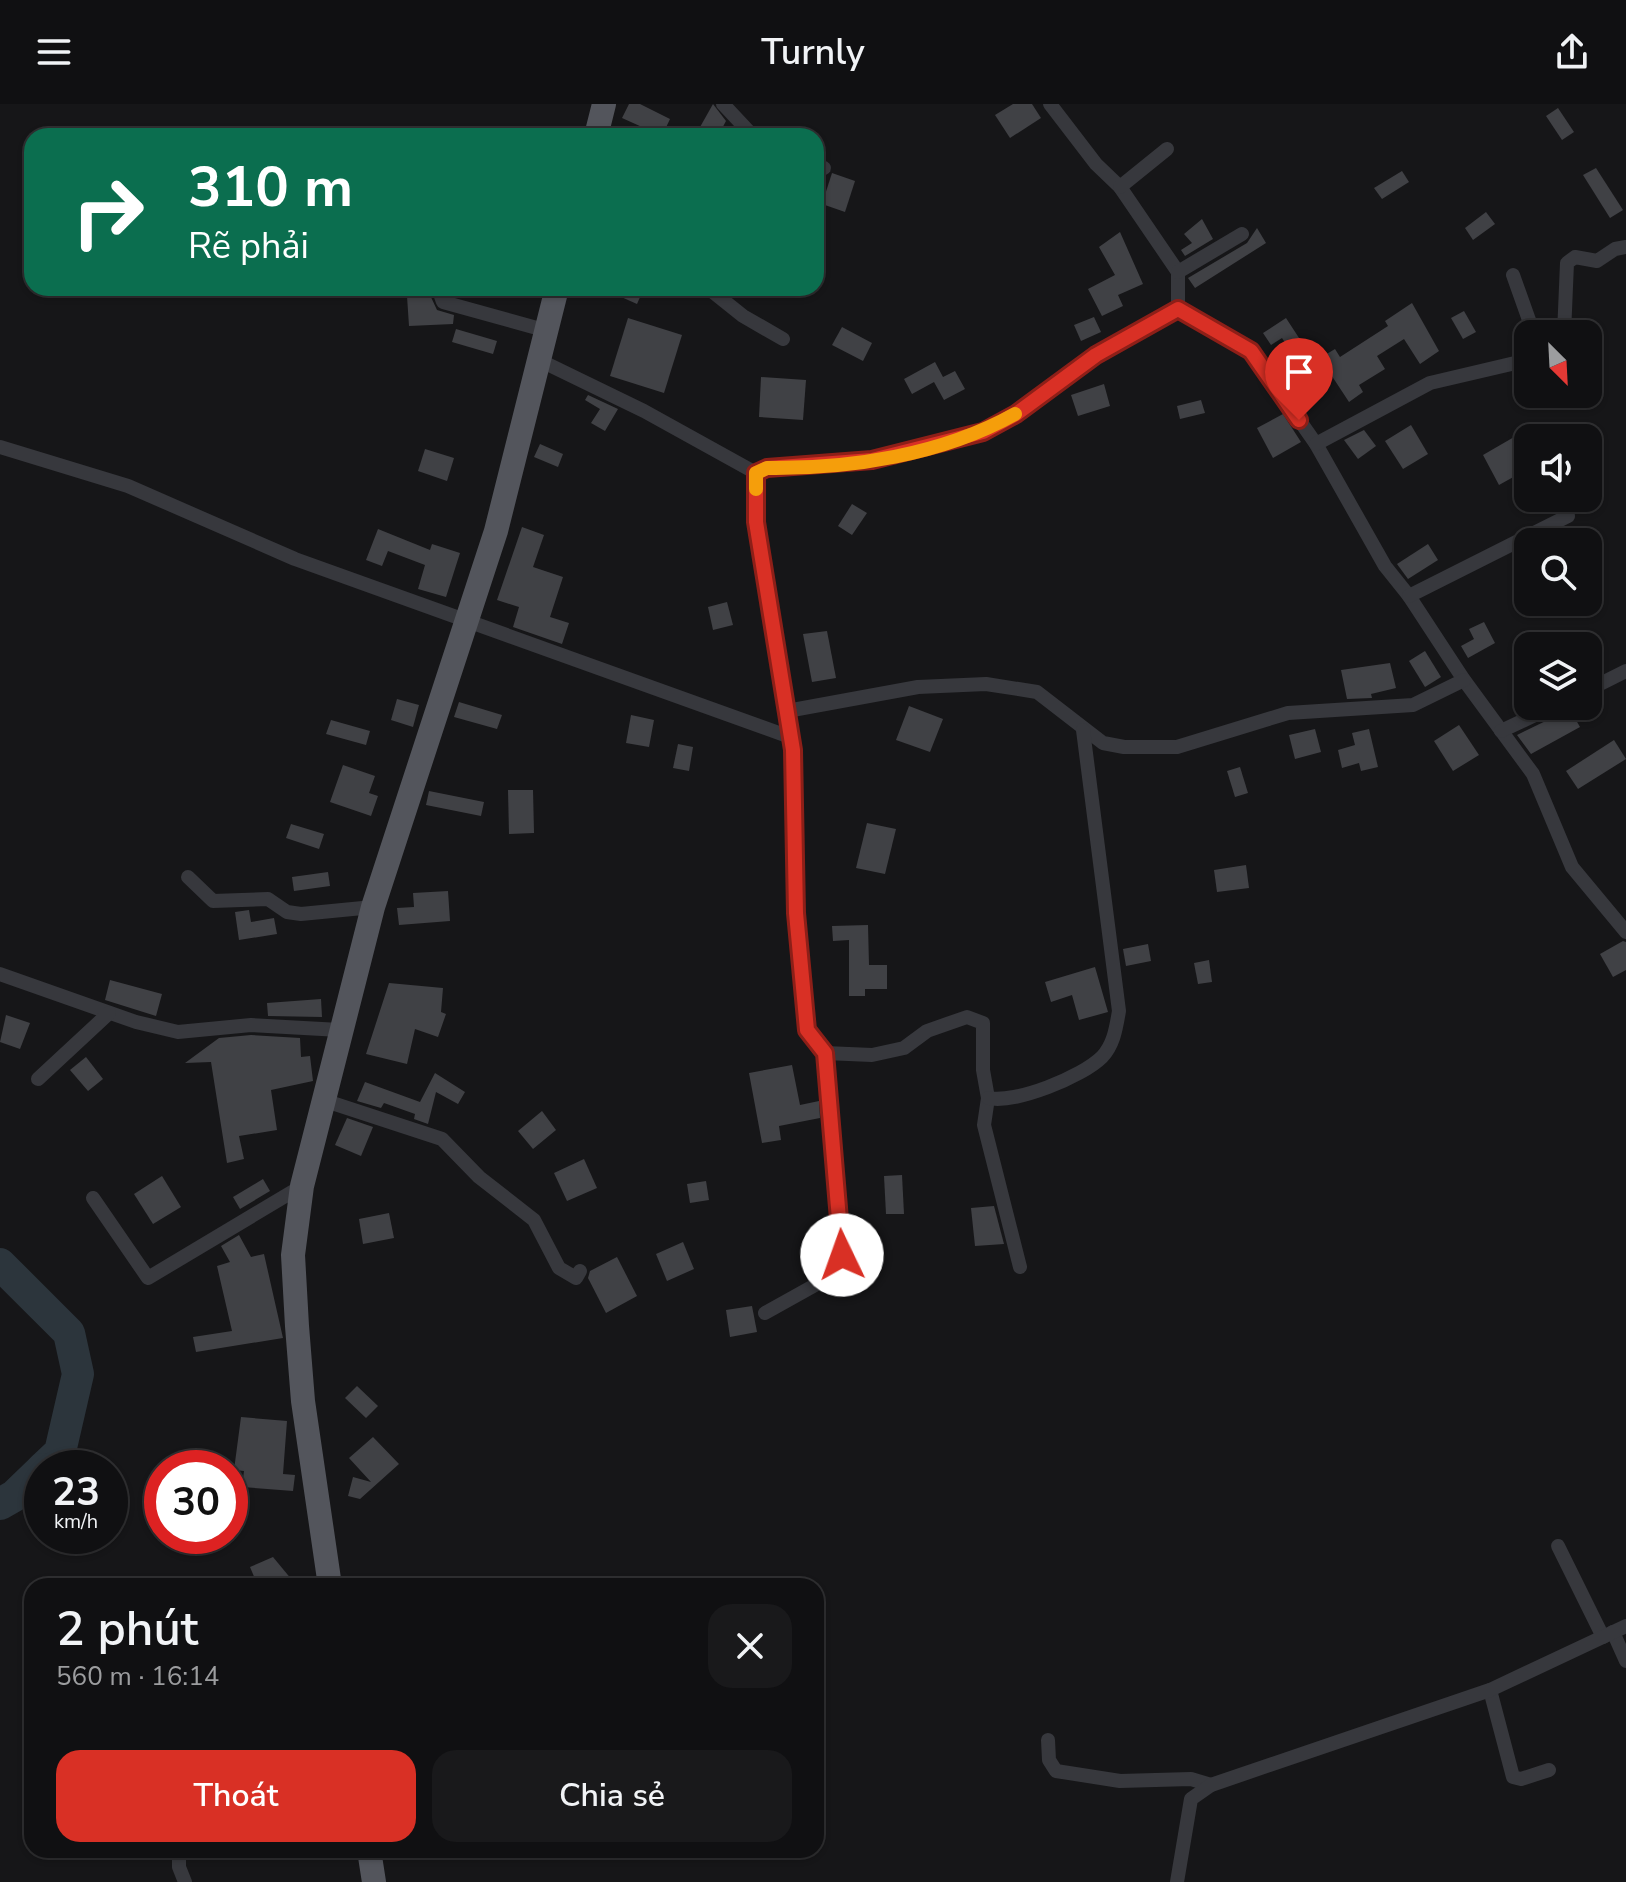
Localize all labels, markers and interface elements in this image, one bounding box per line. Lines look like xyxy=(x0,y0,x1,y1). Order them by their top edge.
text: Turnly xyxy=(761,28,865,77)
icon: menu xyxy=(32,30,76,74)
icon: share xyxy=(1550,30,1594,74)
text: 310 m xyxy=(188,149,353,226)
icon: right xyxy=(56,160,160,264)
text: Rẽ phải xyxy=(188,222,309,271)
north arrow xyxy=(1514,320,1602,408)
map controls xyxy=(1514,320,1602,720)
pin xyxy=(1265,338,1333,420)
icon: arrive xyxy=(1277,350,1321,394)
button: sound xyxy=(1514,424,1602,512)
button: search xyxy=(1514,528,1602,616)
button: layers xyxy=(1514,632,1602,720)
position arrow xyxy=(800,1213,884,1297)
speed limit sign: 30 xyxy=(144,1450,248,1554)
text: 23 xyxy=(52,1465,100,1519)
text: km/h xyxy=(54,1508,98,1535)
text: 2 phút xyxy=(56,1596,198,1662)
button: close xyxy=(708,1604,792,1688)
text: 560 m · 16:14 xyxy=(56,1659,219,1694)
button: Thoát xyxy=(56,1750,416,1842)
button: Chia sẻ xyxy=(432,1750,792,1842)

